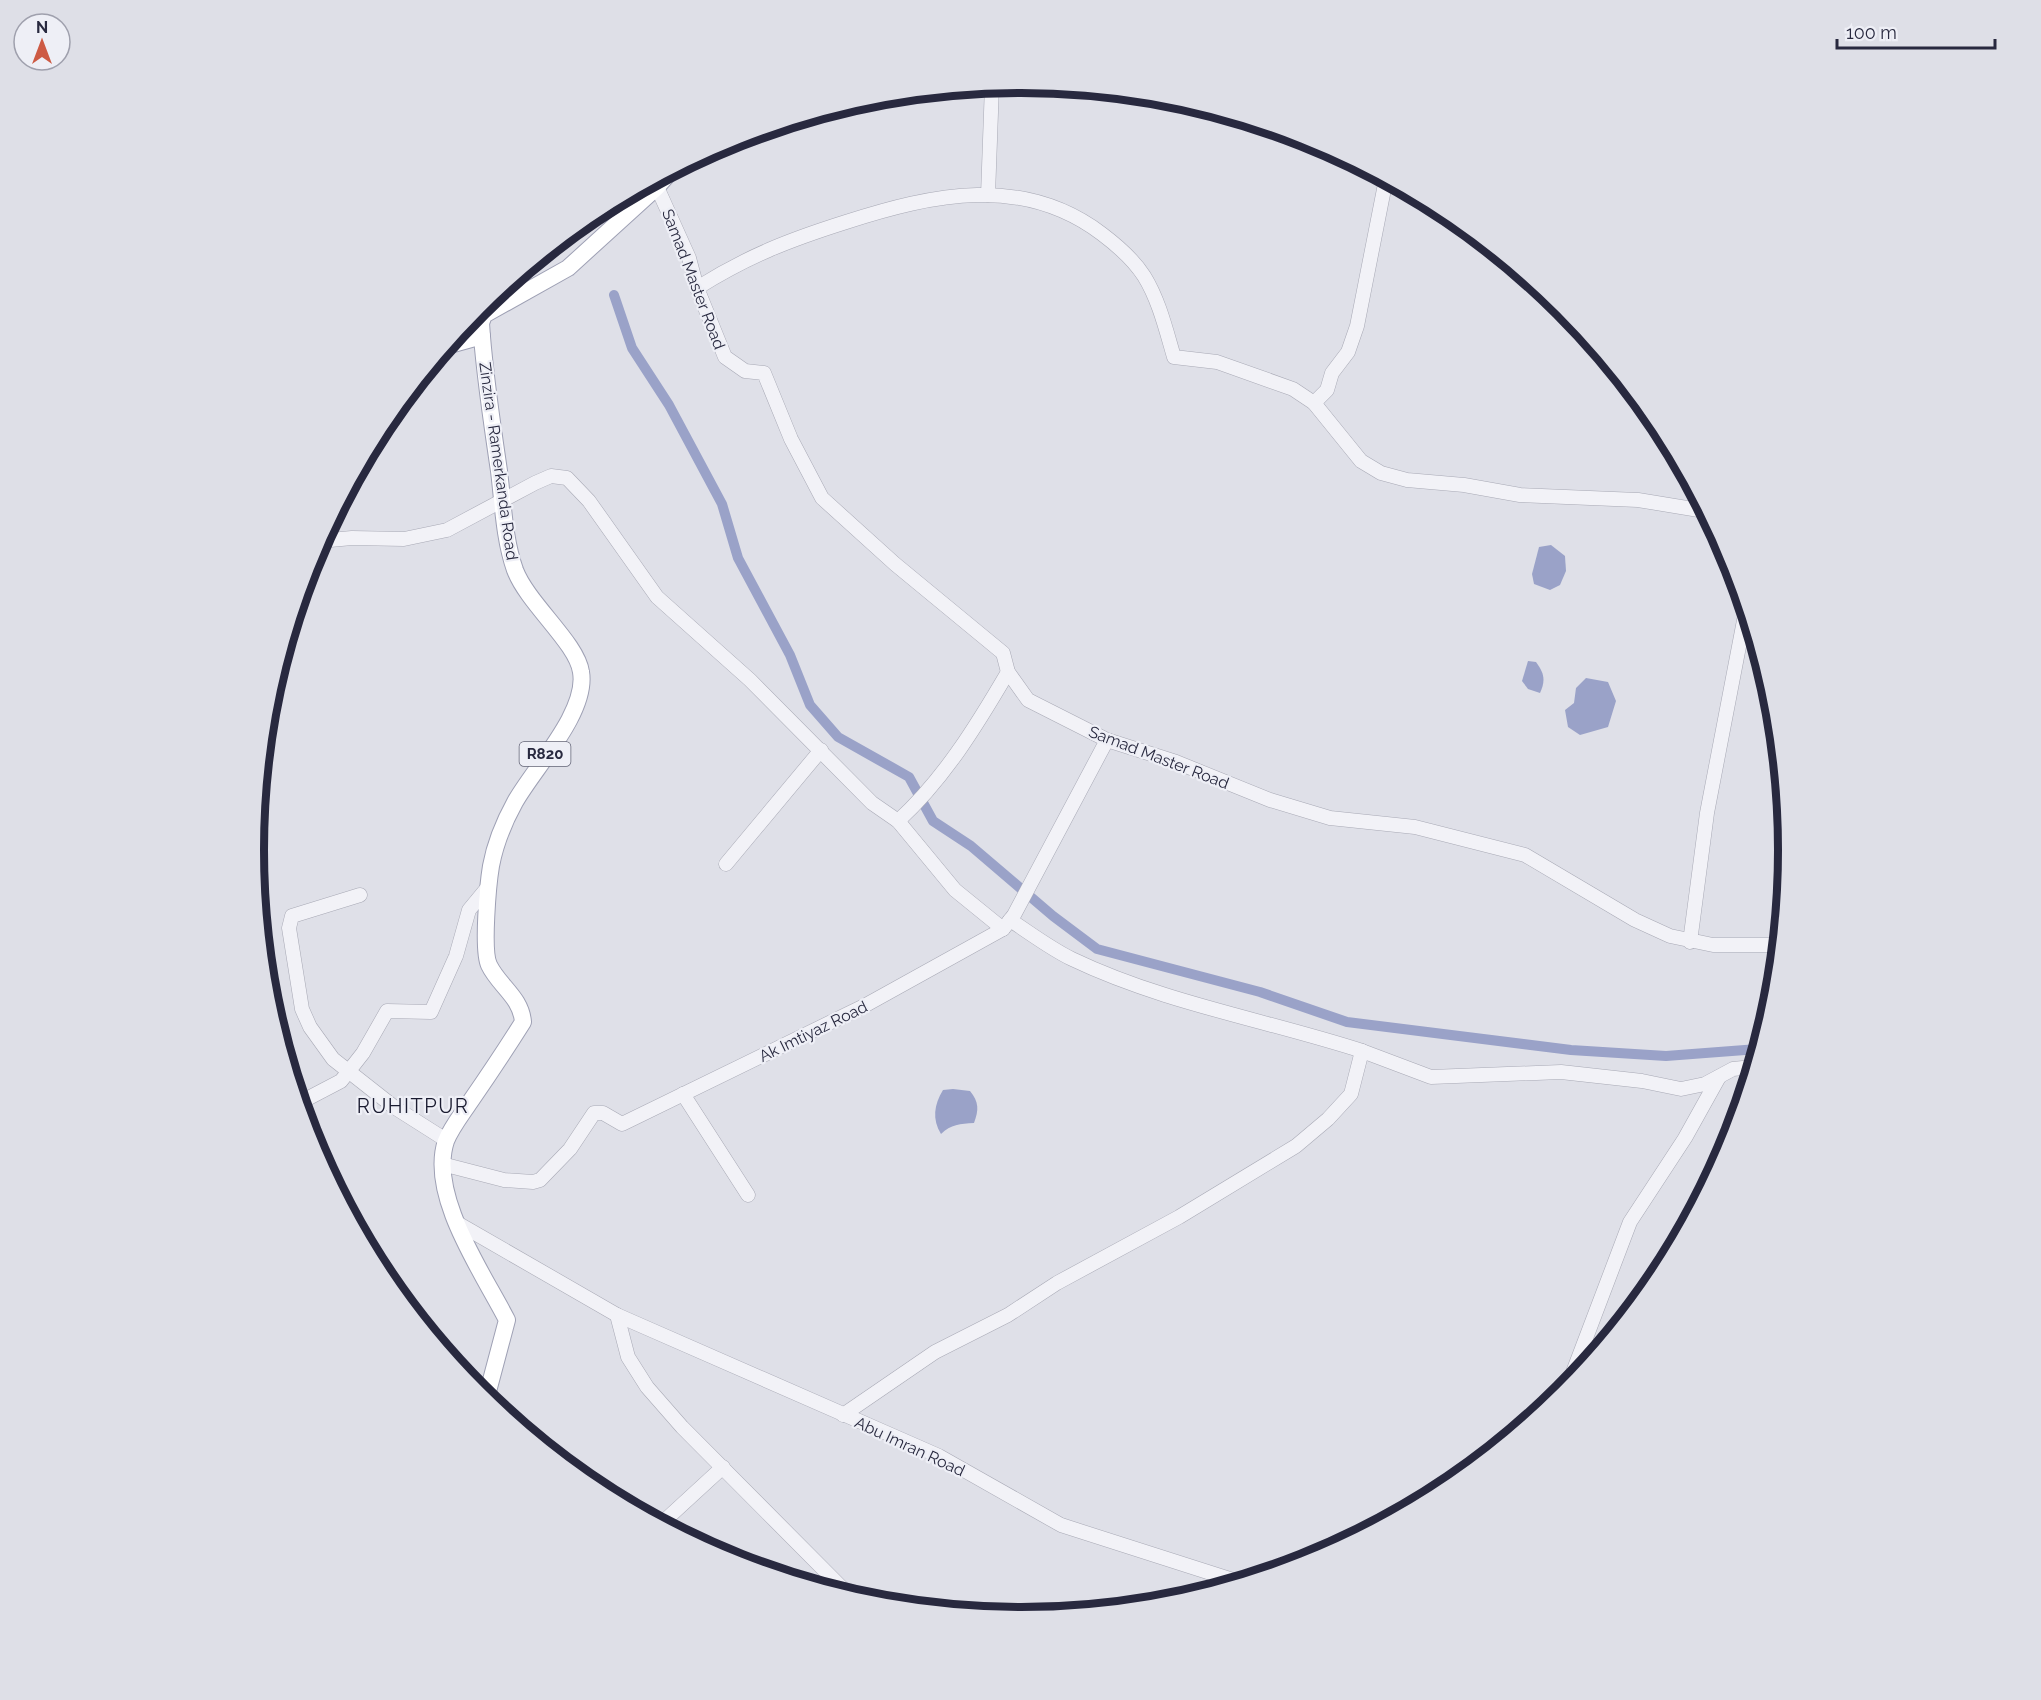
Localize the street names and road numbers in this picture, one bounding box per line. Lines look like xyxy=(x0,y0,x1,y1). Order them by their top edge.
street label: Samad Master Road xyxy=(658,206,729,352)
street label: Zinzira - Ramerkanda Road xyxy=(475,361,522,561)
street label: Samad Master Road xyxy=(1086,722,1232,793)
road number: R820 xyxy=(520,742,570,766)
street label: Ak Imtiyaz Road xyxy=(756,997,871,1066)
street label: Abu Imran Road xyxy=(852,1413,968,1480)

